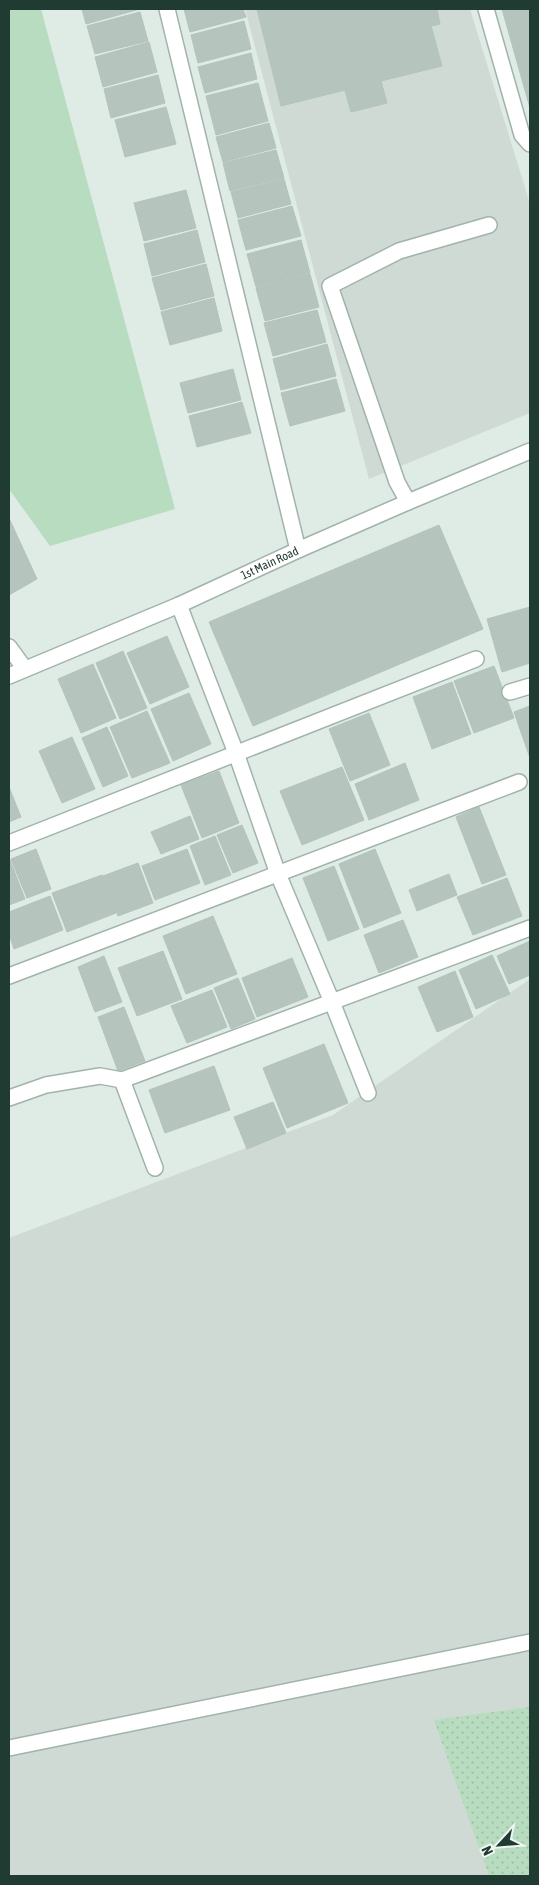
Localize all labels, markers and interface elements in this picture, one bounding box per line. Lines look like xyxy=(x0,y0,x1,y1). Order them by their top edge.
street label: 1st Main Road xyxy=(239,544,301,582)
north arrow xyxy=(474,1820,524,1870)
text: N xyxy=(478,1843,496,1858)

